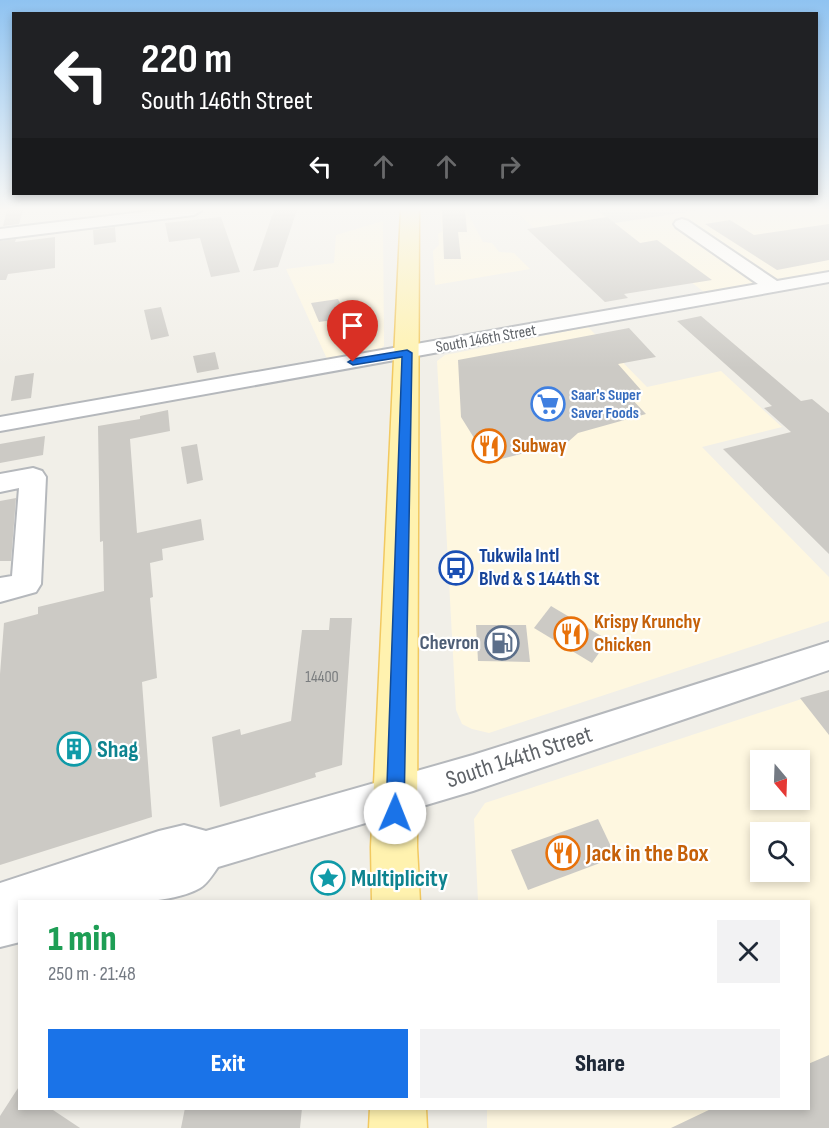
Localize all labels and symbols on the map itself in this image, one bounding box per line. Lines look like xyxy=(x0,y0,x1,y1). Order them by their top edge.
pin xyxy=(327,300,378,362)
street label: South 146th Street xyxy=(434,321,538,357)
supermarket icon: Saar's Super Saver Foods xyxy=(530,386,566,422)
place label: Saar's Super Saver Foods xyxy=(571,386,641,423)
restaurant icon: Subway xyxy=(471,428,507,464)
place label: Subway xyxy=(512,434,567,458)
place label: Tukwila Intl Blvd & S 144th St xyxy=(479,544,600,591)
bus stop icon: Tukwila Intl Blvd & S 144th St xyxy=(438,550,474,586)
place label: Krispy Krunchy Chicken xyxy=(594,610,701,657)
restaurant icon: Krispy Krunchy Chicken xyxy=(553,616,589,652)
fuel station icon: Chevron xyxy=(484,625,520,661)
place label: Chevron xyxy=(419,631,479,655)
house number: 14400 xyxy=(305,668,339,687)
street label: South 144th Street xyxy=(442,720,596,794)
building icon: Shag xyxy=(56,731,92,767)
place label: Shag xyxy=(97,735,138,764)
north arrow xyxy=(750,750,810,810)
position arrow xyxy=(363,781,427,845)
restaurant icon: Jack in the Box xyxy=(545,835,581,871)
place label: Jack in the Box xyxy=(585,839,709,868)
place icon: Multiplicity xyxy=(310,860,346,896)
place label: Multiplicity xyxy=(351,864,448,893)

